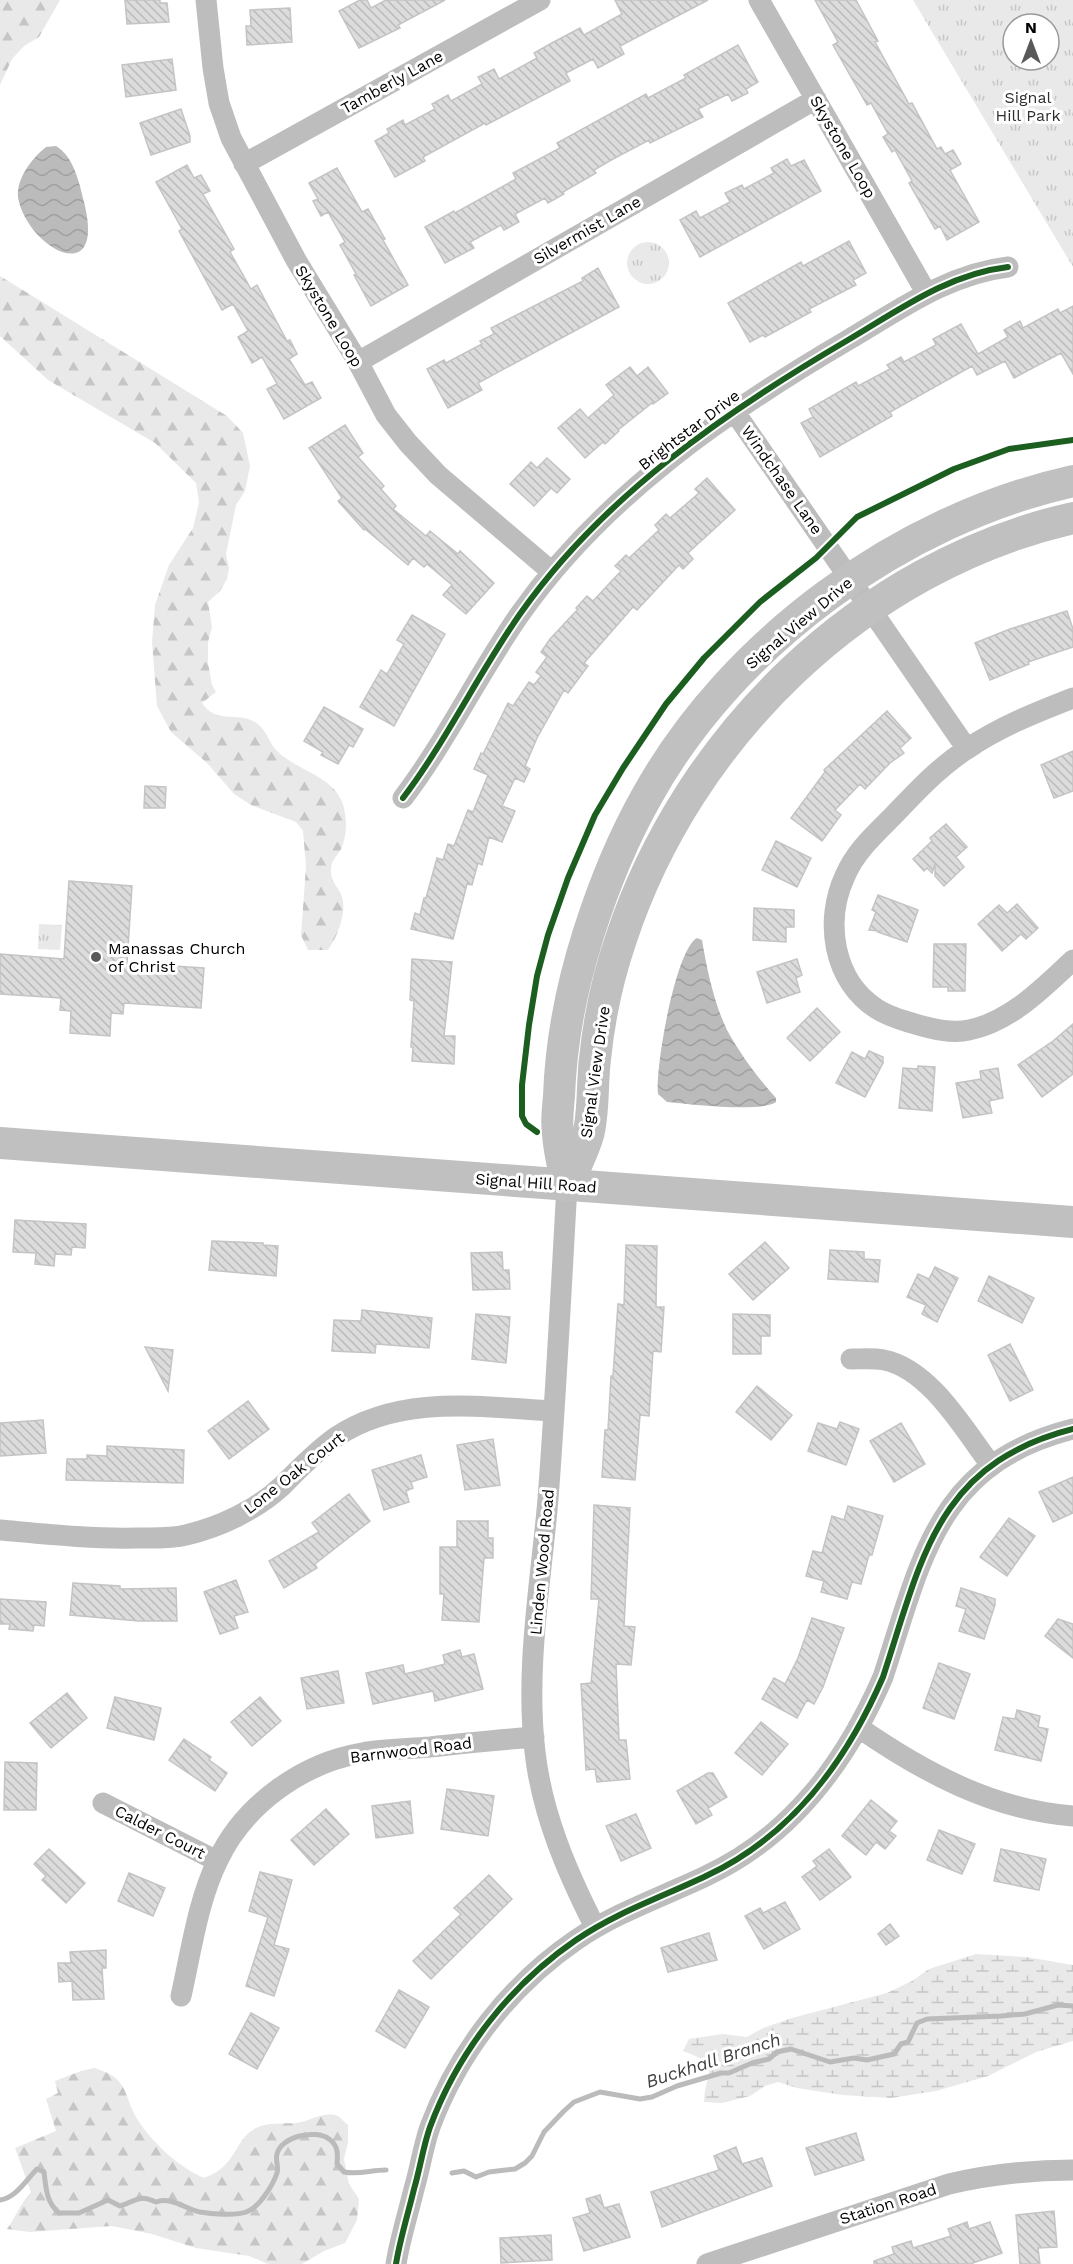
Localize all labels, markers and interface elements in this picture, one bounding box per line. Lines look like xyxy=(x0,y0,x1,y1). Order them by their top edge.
north arrow xyxy=(1001,12,1061,72)
text: N xyxy=(1025,18,1037,37)
street label: Tamberly Lane xyxy=(338,46,446,118)
park label: Signal Hill Park xyxy=(995,88,1061,125)
street label: Skystone Loop xyxy=(806,92,880,202)
street label: Silvermist Lane xyxy=(530,192,644,268)
street label: Skystone Loop xyxy=(291,262,367,370)
street label: Brightstar Drive xyxy=(635,386,743,474)
street label: Windchase Lane xyxy=(737,422,827,538)
street label: Signal View Drive xyxy=(742,573,856,673)
place label: Manassas Church of Christ xyxy=(108,939,245,976)
marker: Manassas Church of Christ xyxy=(89,950,103,964)
street label: Signal View Drive xyxy=(576,1005,614,1139)
street label: Signal Hill Road xyxy=(475,1169,597,1197)
street label: Lone Oak Court xyxy=(240,1428,348,1518)
street label: Linden Wood Road xyxy=(526,1488,558,1636)
street label: Barnwood Road xyxy=(349,1733,473,1767)
street label: Calder Court xyxy=(112,1801,209,1863)
water label: Buckhall Branch xyxy=(643,2028,783,2092)
street label: Station Road xyxy=(837,2179,939,2229)

